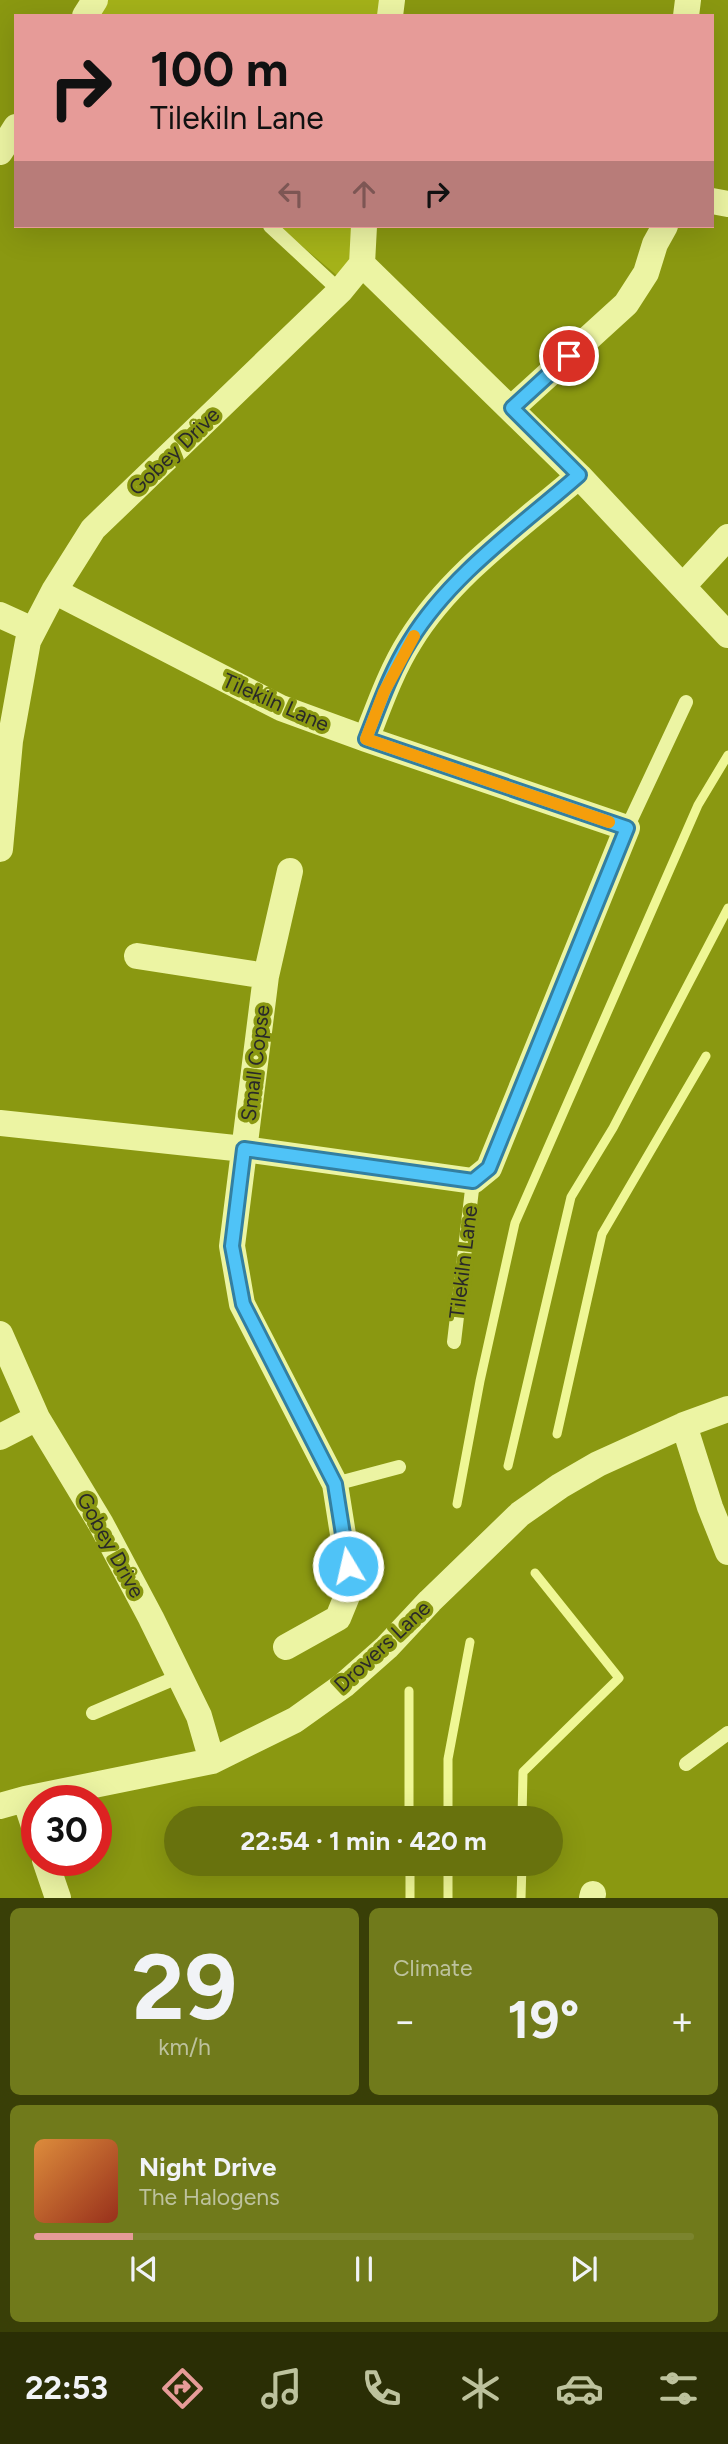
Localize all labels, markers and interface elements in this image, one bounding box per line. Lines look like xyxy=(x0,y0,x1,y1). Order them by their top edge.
text: 100 m xyxy=(150,39,289,98)
icon: right xyxy=(35,42,126,133)
text: Tilekiln Lane xyxy=(150,99,324,137)
icon: left xyxy=(272,175,310,213)
icon: ahead xyxy=(345,175,383,213)
icon: right xyxy=(418,175,456,213)
pin xyxy=(539,326,599,386)
icon: arrive xyxy=(550,337,588,375)
street label: Gobey Drive xyxy=(123,402,225,500)
street label: Tilekiln Lane xyxy=(219,667,333,737)
street label: Small Copse xyxy=(235,1003,275,1123)
street label: Tilekiln Lane xyxy=(444,1204,482,1320)
street label: Gobey Drive xyxy=(72,1488,150,1602)
position arrow xyxy=(311,1529,385,1603)
street label: Drovers Lane xyxy=(329,1595,435,1697)
speed limit sign: 30 xyxy=(21,1785,112,1876)
text: 22:54 · 1 min · 420 m xyxy=(240,1825,487,1857)
text: 29 xyxy=(132,1933,237,2042)
text: Climate xyxy=(393,1954,472,1982)
text: 19° xyxy=(508,1989,579,2051)
text: − xyxy=(393,1998,417,2044)
text: + xyxy=(670,1998,694,2044)
text: km/h xyxy=(158,2033,211,2061)
text: Night Drive xyxy=(139,2151,276,2183)
text: The Halogens xyxy=(139,2183,280,2211)
icon: previous xyxy=(125,2250,163,2288)
icon: pause xyxy=(345,2250,383,2288)
icon: next xyxy=(565,2250,603,2288)
icon: directions xyxy=(158,2364,207,2413)
icon: music xyxy=(257,2364,306,2413)
icon: phone xyxy=(357,2364,406,2413)
icon: climate xyxy=(456,2364,505,2413)
icon: car xyxy=(555,2364,604,2413)
icon: filters xyxy=(654,2364,703,2413)
text: 22:53 xyxy=(25,2369,108,2407)

